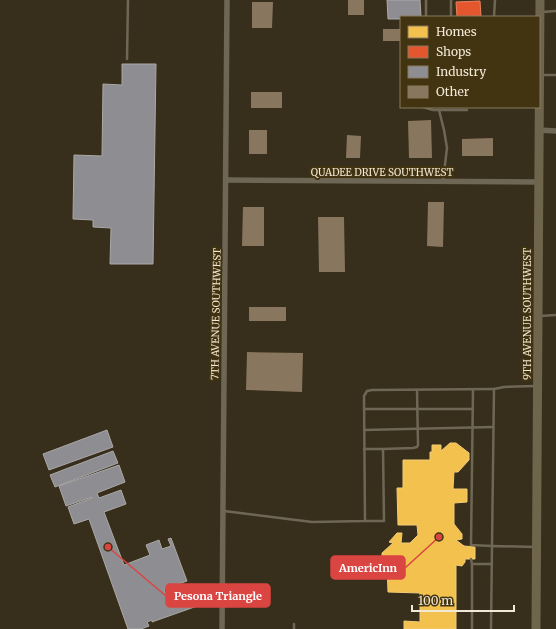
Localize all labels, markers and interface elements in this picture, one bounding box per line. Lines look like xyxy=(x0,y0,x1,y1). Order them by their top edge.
legend xyxy=(400,16,540,108)
text: Homes xyxy=(436,24,477,39)
text: Shops xyxy=(436,44,471,59)
text: Industry xyxy=(436,64,486,79)
text: Other xyxy=(436,84,470,99)
street label: QUADEE DRIVE SOUTHWEST xyxy=(311,166,453,179)
street label: 7TH AVENUE SOUTHWEST xyxy=(208,248,224,380)
street label: 9TH AVENUE SOUTHWEST xyxy=(521,248,534,380)
callout: AmericInn xyxy=(331,556,405,579)
text: AmericInn xyxy=(338,561,398,575)
callout: Pesona Triangle xyxy=(166,584,270,607)
scale bar xyxy=(412,587,514,613)
text: Pesona Triangle xyxy=(174,589,262,603)
text: 100 m xyxy=(418,593,453,608)

